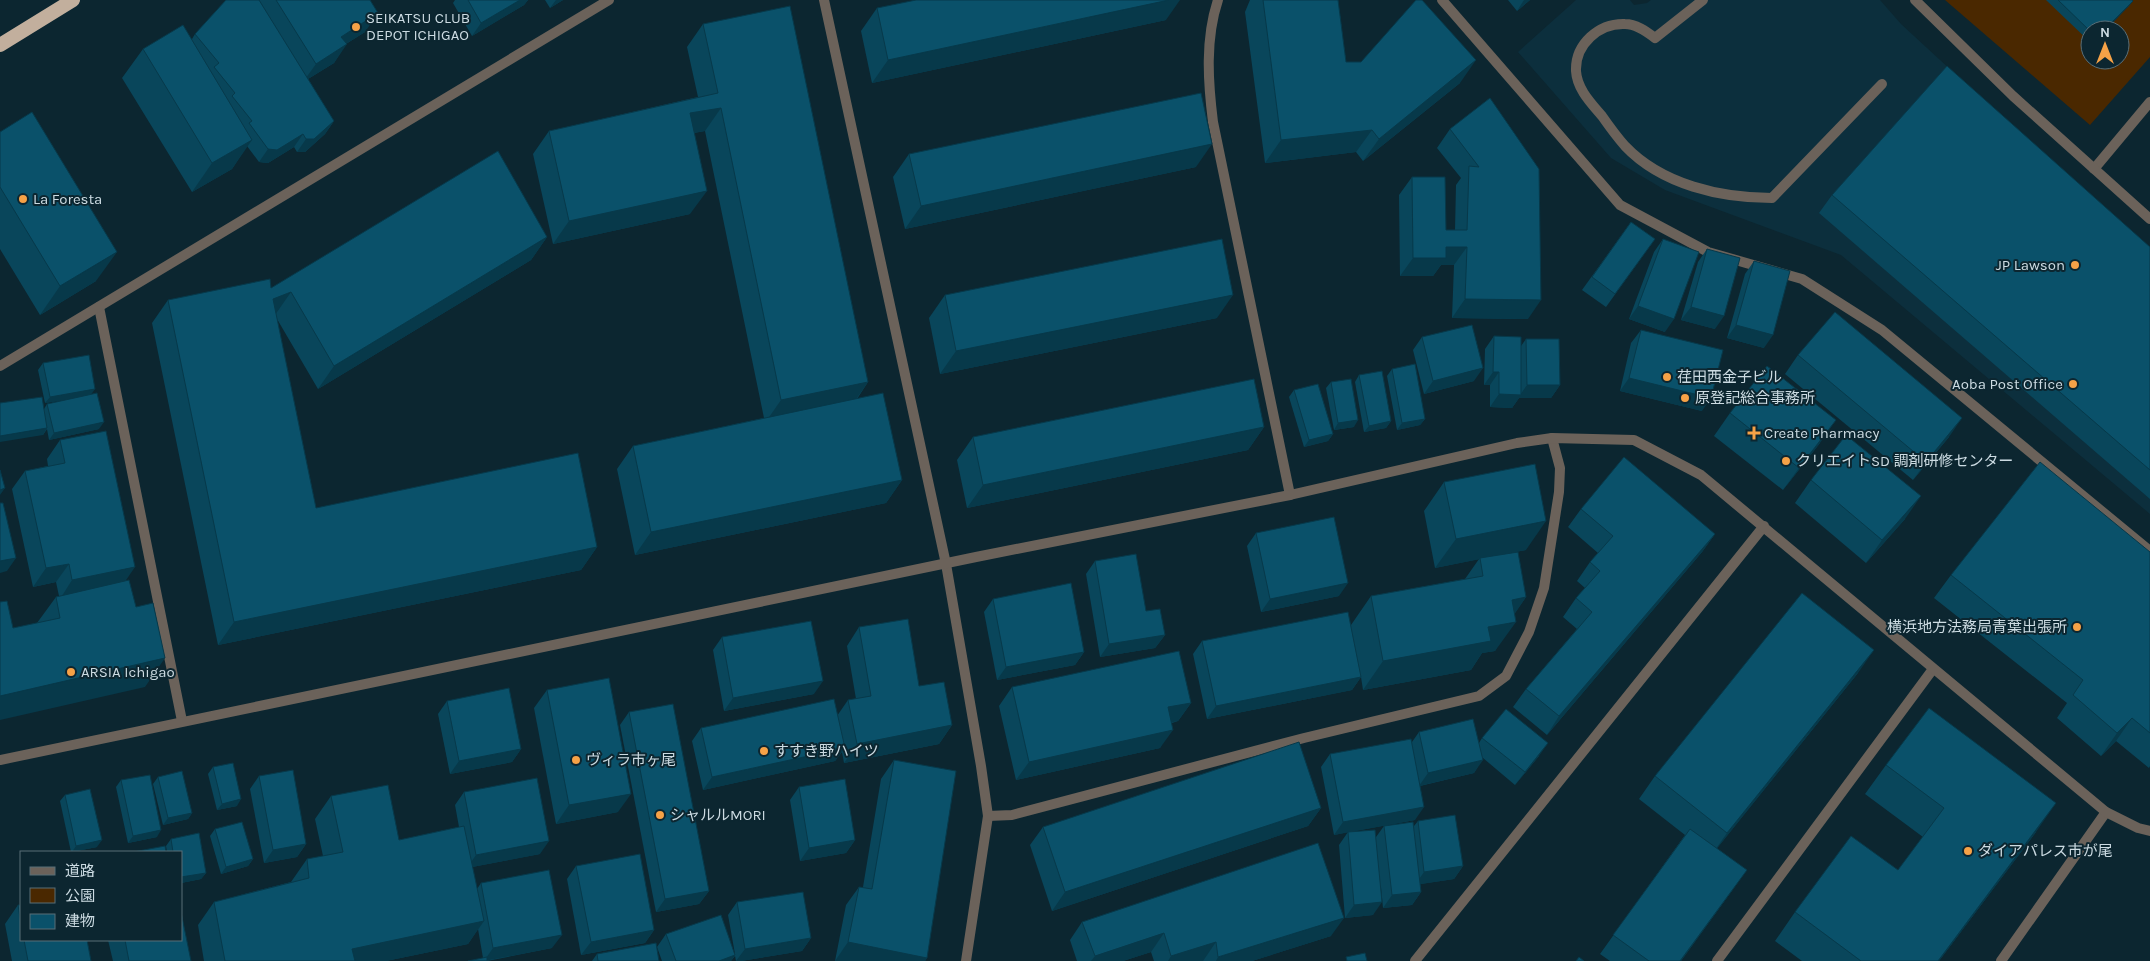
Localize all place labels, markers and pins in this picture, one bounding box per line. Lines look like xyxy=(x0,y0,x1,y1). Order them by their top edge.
place label: SEIKATSU CLUB DEPOT ICHIGAO xyxy=(366,9,470,44)
marker: SEIKATSU CLUB DEPOT ICHIGAO xyxy=(350,21,362,33)
place label: La Foresta xyxy=(33,190,102,208)
marker: La Foresta xyxy=(17,193,29,205)
place label: JP Lawson xyxy=(1996,256,2065,274)
marker: JP Lawson xyxy=(2069,259,2081,271)
place label: 荏田西金子ビル xyxy=(1677,368,1782,386)
marker: 荏田西金子ビル xyxy=(1661,371,1673,383)
place label: Aoba Post Office xyxy=(1952,375,2063,393)
marker: Aoba Post Office xyxy=(2067,378,2079,390)
place label: 原登記総合事務所 xyxy=(1695,389,1815,407)
marker: 原登記総合事務所 xyxy=(1679,392,1691,404)
place label: Create Pharmacy xyxy=(1764,424,1880,442)
marker: Create Pharmacy xyxy=(1748,427,1760,439)
place label: クリエイトSD 調剤研修センター xyxy=(1796,452,2014,470)
marker: クリエイトSD 調剤研修センター xyxy=(1780,455,1792,467)
place label: 横浜地方法務局青葉出張所 xyxy=(1887,618,2067,636)
marker: 横浜地方法務局青葉出張所 xyxy=(2071,621,2083,633)
place label: ARSIA Ichigao xyxy=(81,663,175,681)
marker: ARSIA Ichigao xyxy=(65,666,77,678)
place label: すすき野ハイツ xyxy=(774,742,879,760)
marker: すすき野ハイツ xyxy=(758,745,770,757)
place label: ヴィラ市ヶ尾 xyxy=(586,751,676,769)
marker: ヴィラ市ヶ尾 xyxy=(570,754,582,766)
place label: シャルルMORI xyxy=(670,806,766,824)
marker: シャルルMORI xyxy=(654,809,666,821)
place label: ダイアパレス市が尾 xyxy=(1978,842,2113,860)
marker: ダイアパレス市が尾 xyxy=(1962,845,1974,857)

